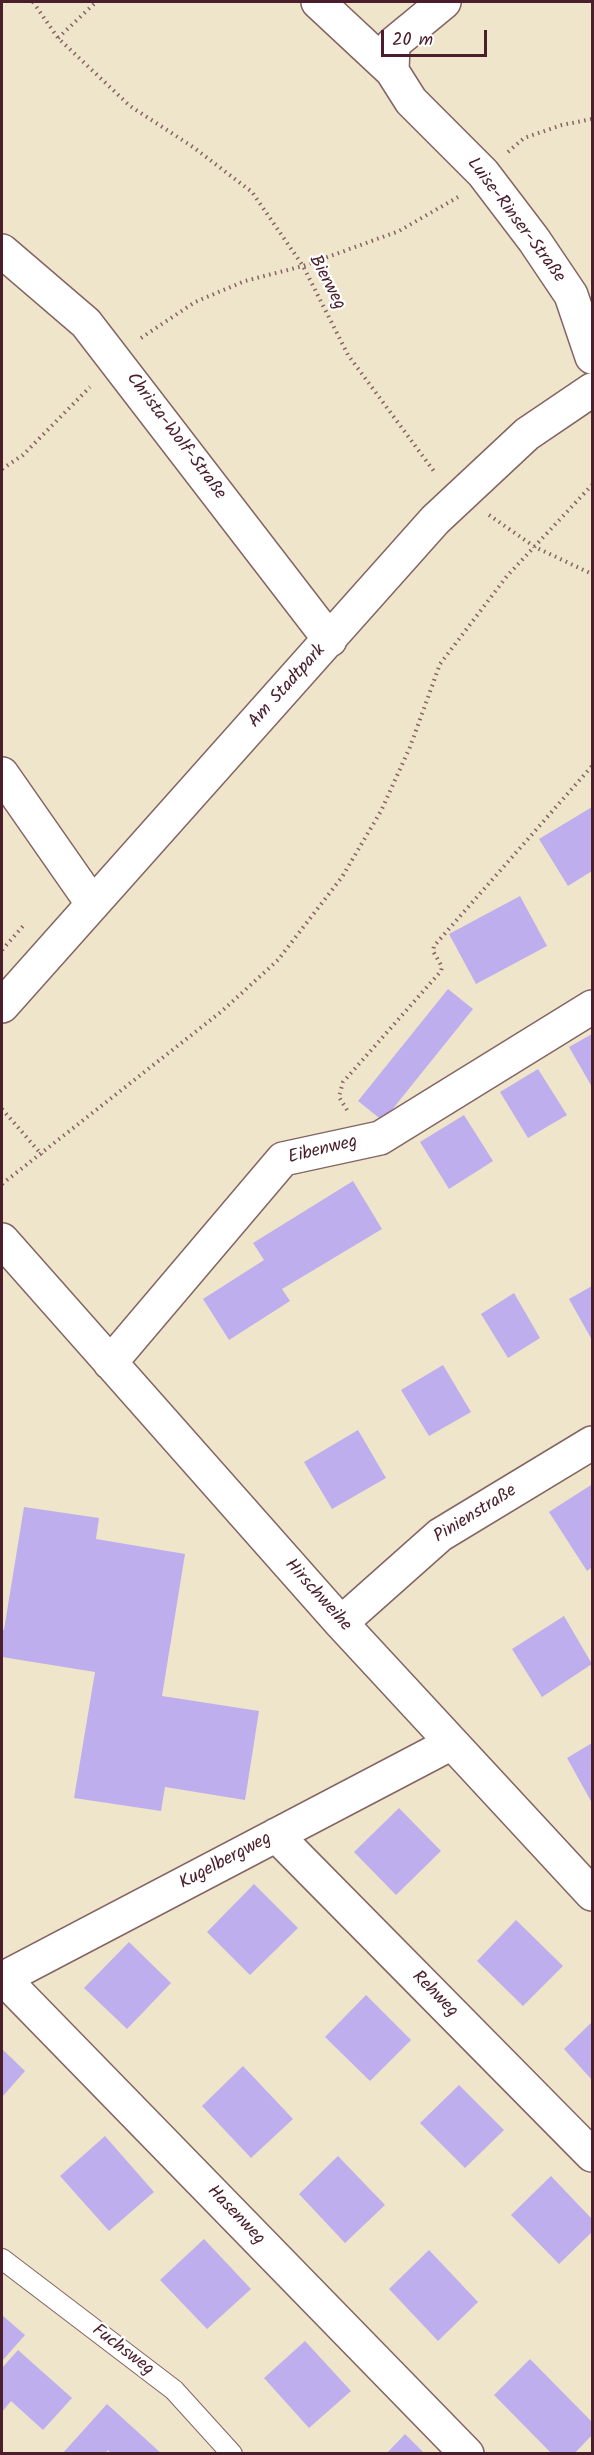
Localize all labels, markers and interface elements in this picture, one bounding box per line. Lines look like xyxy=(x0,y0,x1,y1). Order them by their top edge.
scale bar xyxy=(384,18,490,56)
text: 20 m xyxy=(392,26,433,55)
street label: Luise-Rinser-Straße xyxy=(461,154,569,288)
street label: Bierweg xyxy=(303,252,349,314)
street label: Christa-Wolf-Straße xyxy=(120,369,230,505)
street label: Am Stadtpark xyxy=(245,641,331,733)
street label: Eibenweg xyxy=(286,1132,360,1170)
street label: Pinienstraße xyxy=(431,1481,521,1549)
street label: Hirschweihe xyxy=(279,1555,355,1637)
street label: Kugelbergweg xyxy=(176,1829,276,1895)
street label: Rehweg xyxy=(406,1967,462,2023)
street label: Hasenweg xyxy=(201,2182,269,2250)
street label: Fuchsweg xyxy=(87,2321,157,2381)

